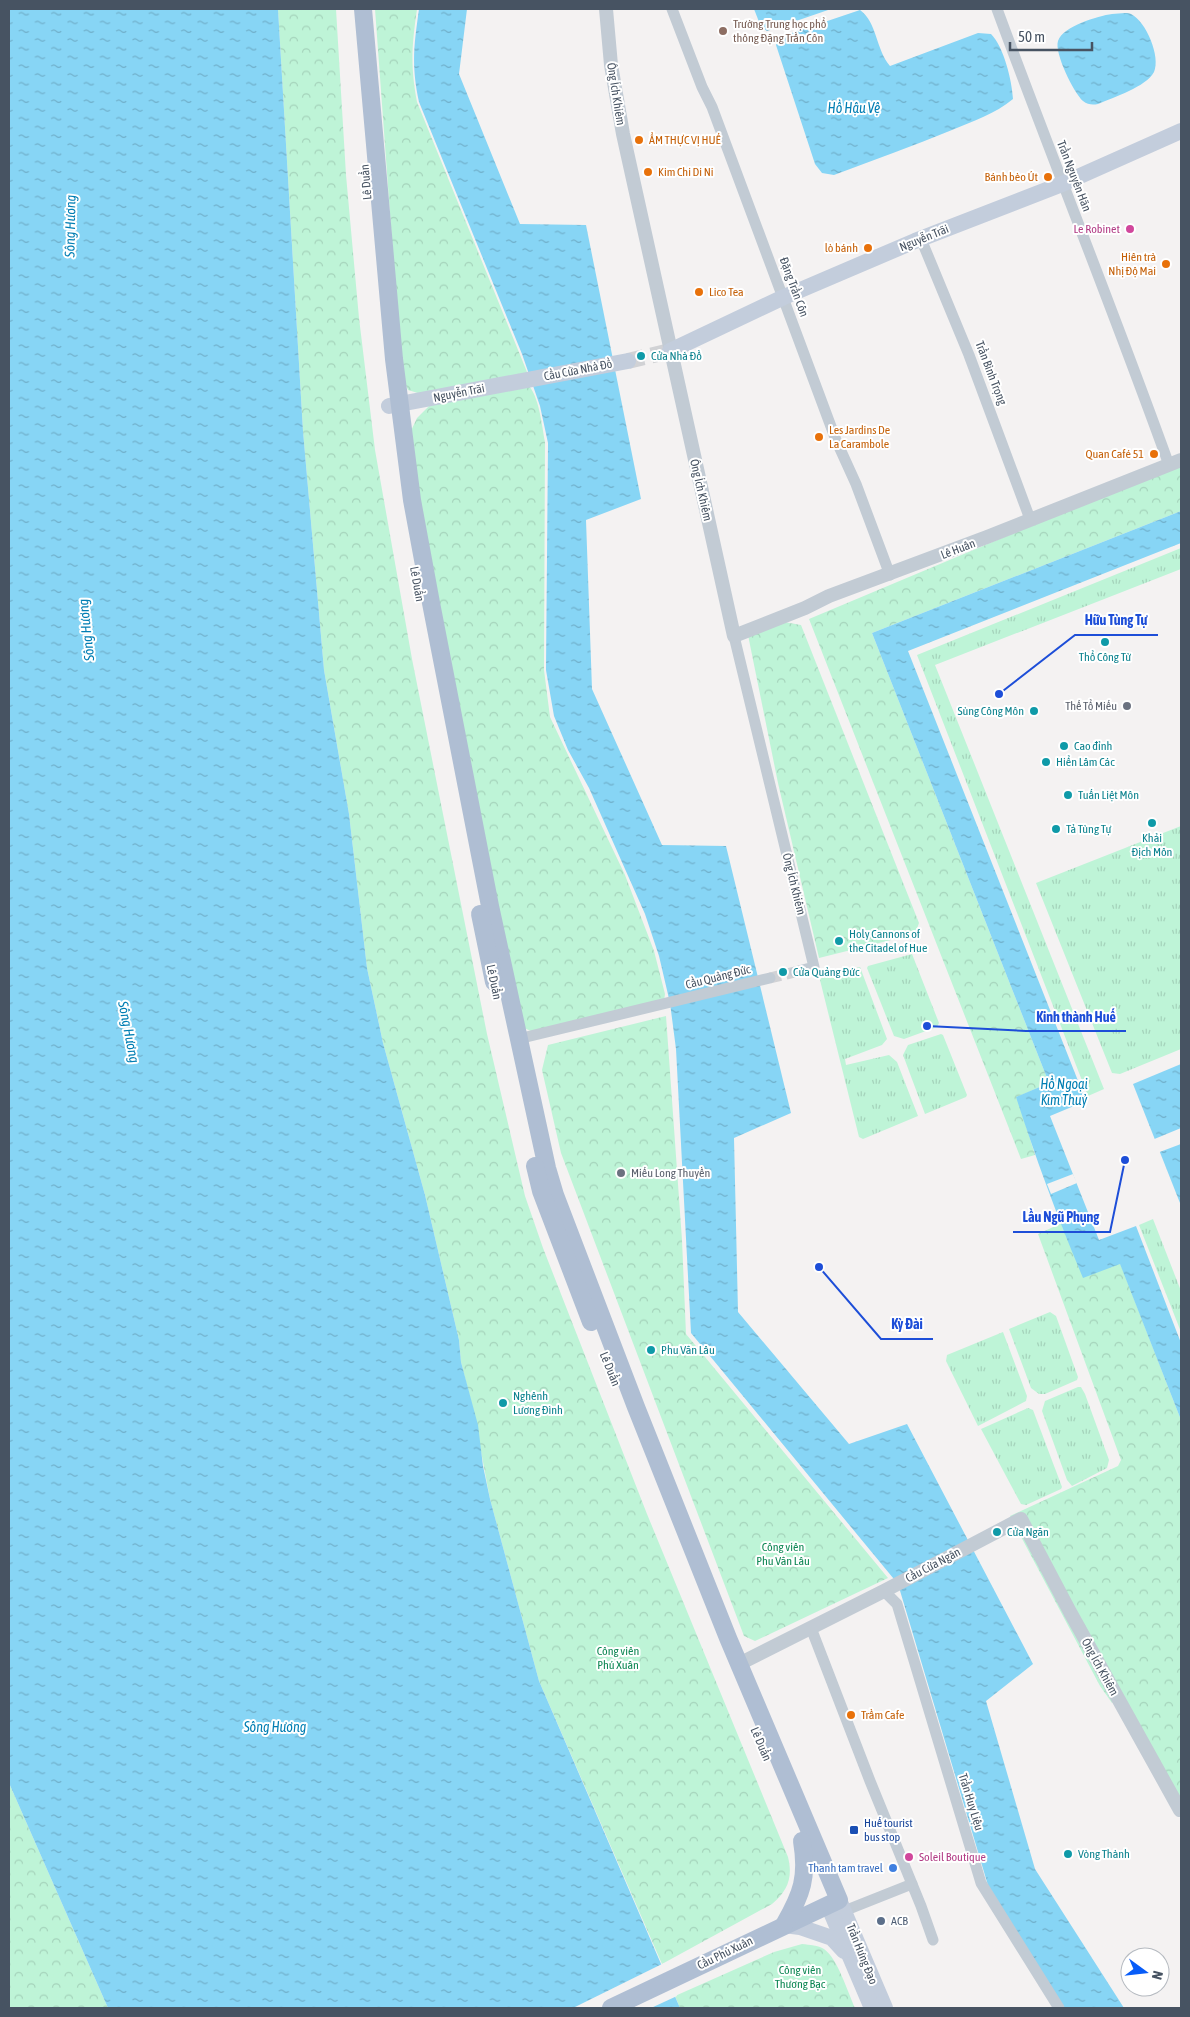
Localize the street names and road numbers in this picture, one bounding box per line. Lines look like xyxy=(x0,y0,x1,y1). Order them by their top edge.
street label: Ông Ích Khiêm xyxy=(604,62,628,126)
street label: Trần Nguyên Hãn xyxy=(1054,138,1094,214)
street label: Lê Duẩn xyxy=(357,164,375,200)
street label: Nguyễn Trãi xyxy=(897,222,951,254)
street label: Đặng Trần Côn xyxy=(777,255,811,319)
street label: Trần Bình Trọng xyxy=(972,339,1010,408)
street label: Cầu Cửa Nhà Đồ xyxy=(543,356,614,383)
street label: Nguyễn Trãi xyxy=(432,381,486,405)
street label: Ông Ích Khiêm xyxy=(687,458,715,522)
street label: Lê Huân xyxy=(939,536,977,562)
street label: Lê Duẩn xyxy=(407,565,427,603)
street label: Ông Ích Khiêm xyxy=(780,852,808,916)
street label: Cầu Quảng Đức xyxy=(684,962,752,992)
street label: Lê Duẩn xyxy=(483,963,505,1001)
street label: Lê Duẩn xyxy=(597,1350,623,1388)
street label: Cầu Cửa Ngăn xyxy=(903,1545,963,1585)
street label: Ông Ích Khiêm xyxy=(1079,1636,1121,1698)
street label: Lê Duẩn xyxy=(748,1725,774,1763)
street label: Trần Huy Liệu xyxy=(956,1772,986,1832)
street label: Trần Hưng Đạo xyxy=(843,1922,881,1987)
street label: Cầu Phú Xuân xyxy=(695,1934,755,1972)

